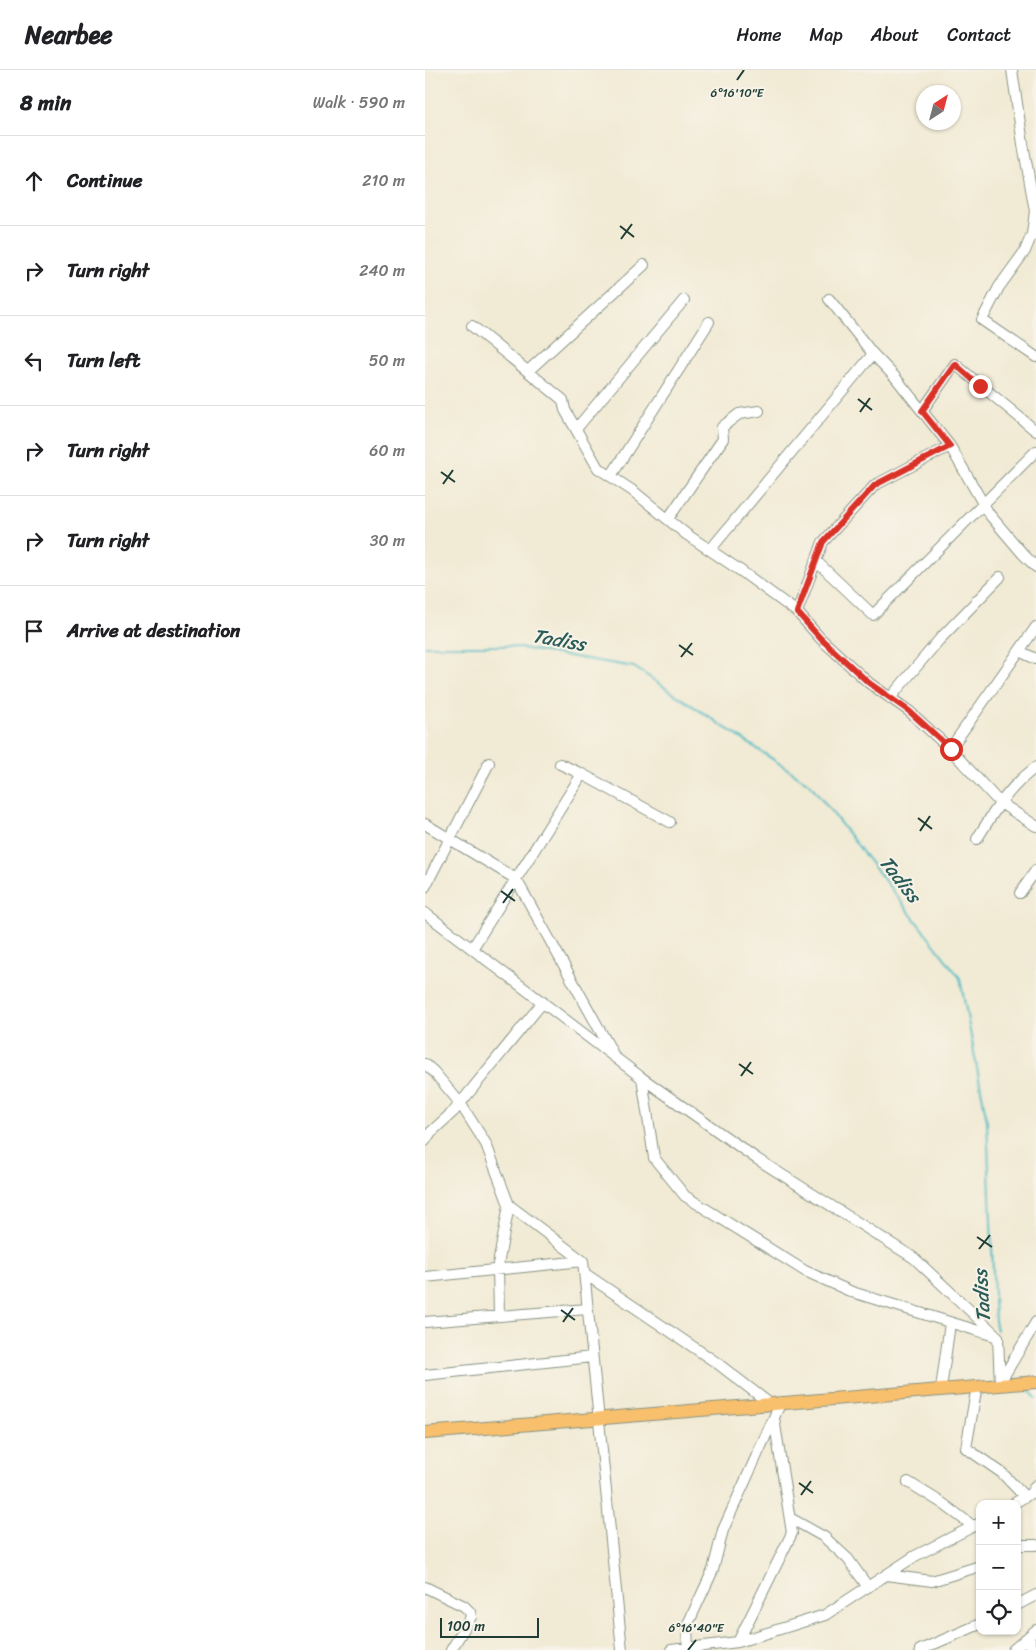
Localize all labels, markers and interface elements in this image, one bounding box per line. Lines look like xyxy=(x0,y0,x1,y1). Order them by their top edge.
text: Nearbee xyxy=(25,14,113,56)
text: Home xyxy=(737,19,782,51)
text: Map xyxy=(810,19,843,51)
text: About xyxy=(871,19,919,51)
text: Contact xyxy=(947,19,1011,51)
text: 6°16'10"E xyxy=(711,82,765,104)
text: 8 min xyxy=(20,84,71,122)
north arrow xyxy=(916,85,961,130)
text: Walk · 590 m xyxy=(313,88,405,117)
text: Continue xyxy=(67,164,143,197)
text: 210 m xyxy=(362,166,405,195)
icon: ahead xyxy=(20,167,48,195)
text: Turn right xyxy=(67,254,149,287)
text: 240 m xyxy=(359,256,405,285)
icon: right xyxy=(20,257,48,285)
text: Turn left xyxy=(67,344,140,377)
text: 50 m xyxy=(369,346,405,375)
icon: left xyxy=(20,347,48,375)
route end xyxy=(969,375,992,398)
text: Turn right xyxy=(67,434,149,467)
text: 60 m xyxy=(369,436,405,465)
icon: right xyxy=(20,437,48,465)
text: Turn right xyxy=(67,524,149,557)
text: 30 m xyxy=(370,526,405,555)
icon: right xyxy=(20,527,48,555)
text: Arrive at destination xyxy=(67,614,240,647)
icon: arrive xyxy=(20,617,48,645)
water label: Tadiss xyxy=(530,618,591,662)
route start xyxy=(940,738,963,761)
water label: Tadiss xyxy=(870,847,932,913)
water label: Tadiss xyxy=(963,1266,1001,1324)
map controls xyxy=(976,1500,1021,1635)
button: + xyxy=(976,1500,1021,1545)
button: − xyxy=(976,1545,1021,1590)
button: locate xyxy=(976,1590,1021,1635)
text: 100 m xyxy=(447,1614,485,1639)
scale bar xyxy=(440,1615,539,1638)
text: 6°16'40"E xyxy=(668,1617,725,1639)

